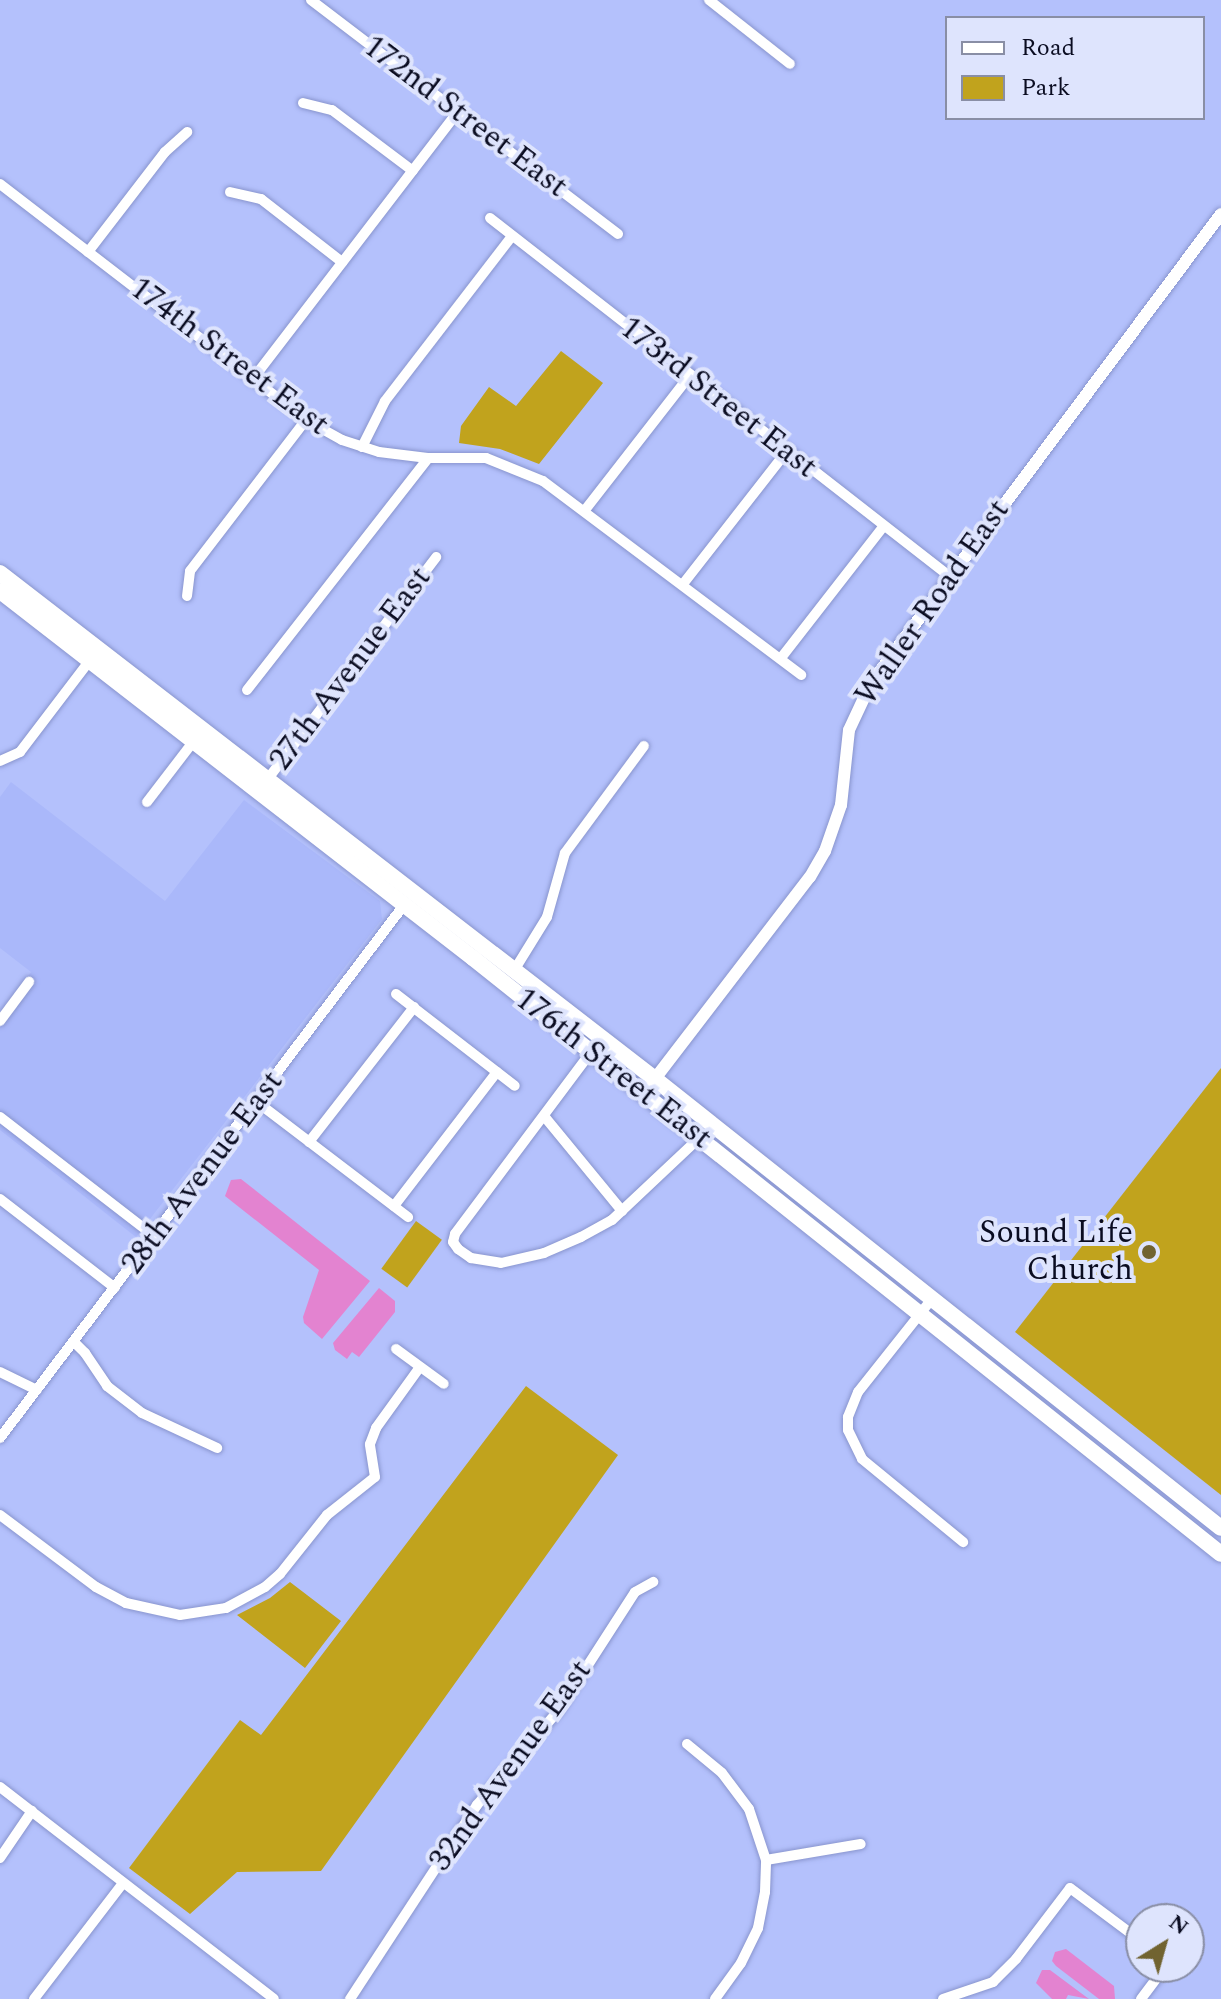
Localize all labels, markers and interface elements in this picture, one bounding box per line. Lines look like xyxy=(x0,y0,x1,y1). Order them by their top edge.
legend xyxy=(945,16,1205,120)
street label: 172nd Street East xyxy=(355,28,575,206)
text: Road xyxy=(1021,30,1075,66)
text: Park xyxy=(1021,70,1071,106)
street label: 174th Street East xyxy=(122,270,336,444)
street label: 173rd Street East xyxy=(612,309,824,487)
street label: Waller Road East xyxy=(848,493,1018,713)
street label: 27th Avenue East xyxy=(262,560,440,778)
street label: 176th Street East xyxy=(507,980,719,1158)
street label: 28th Avenue East xyxy=(114,1064,292,1282)
place label: Sound Life Church xyxy=(979,1215,1133,1290)
marker: Sound Life Church xyxy=(1140,1243,1158,1261)
street label: 32nd Avenue East xyxy=(422,1653,600,1879)
north arrow xyxy=(1125,1903,1205,1983)
text: N xyxy=(1161,1906,1196,1944)

